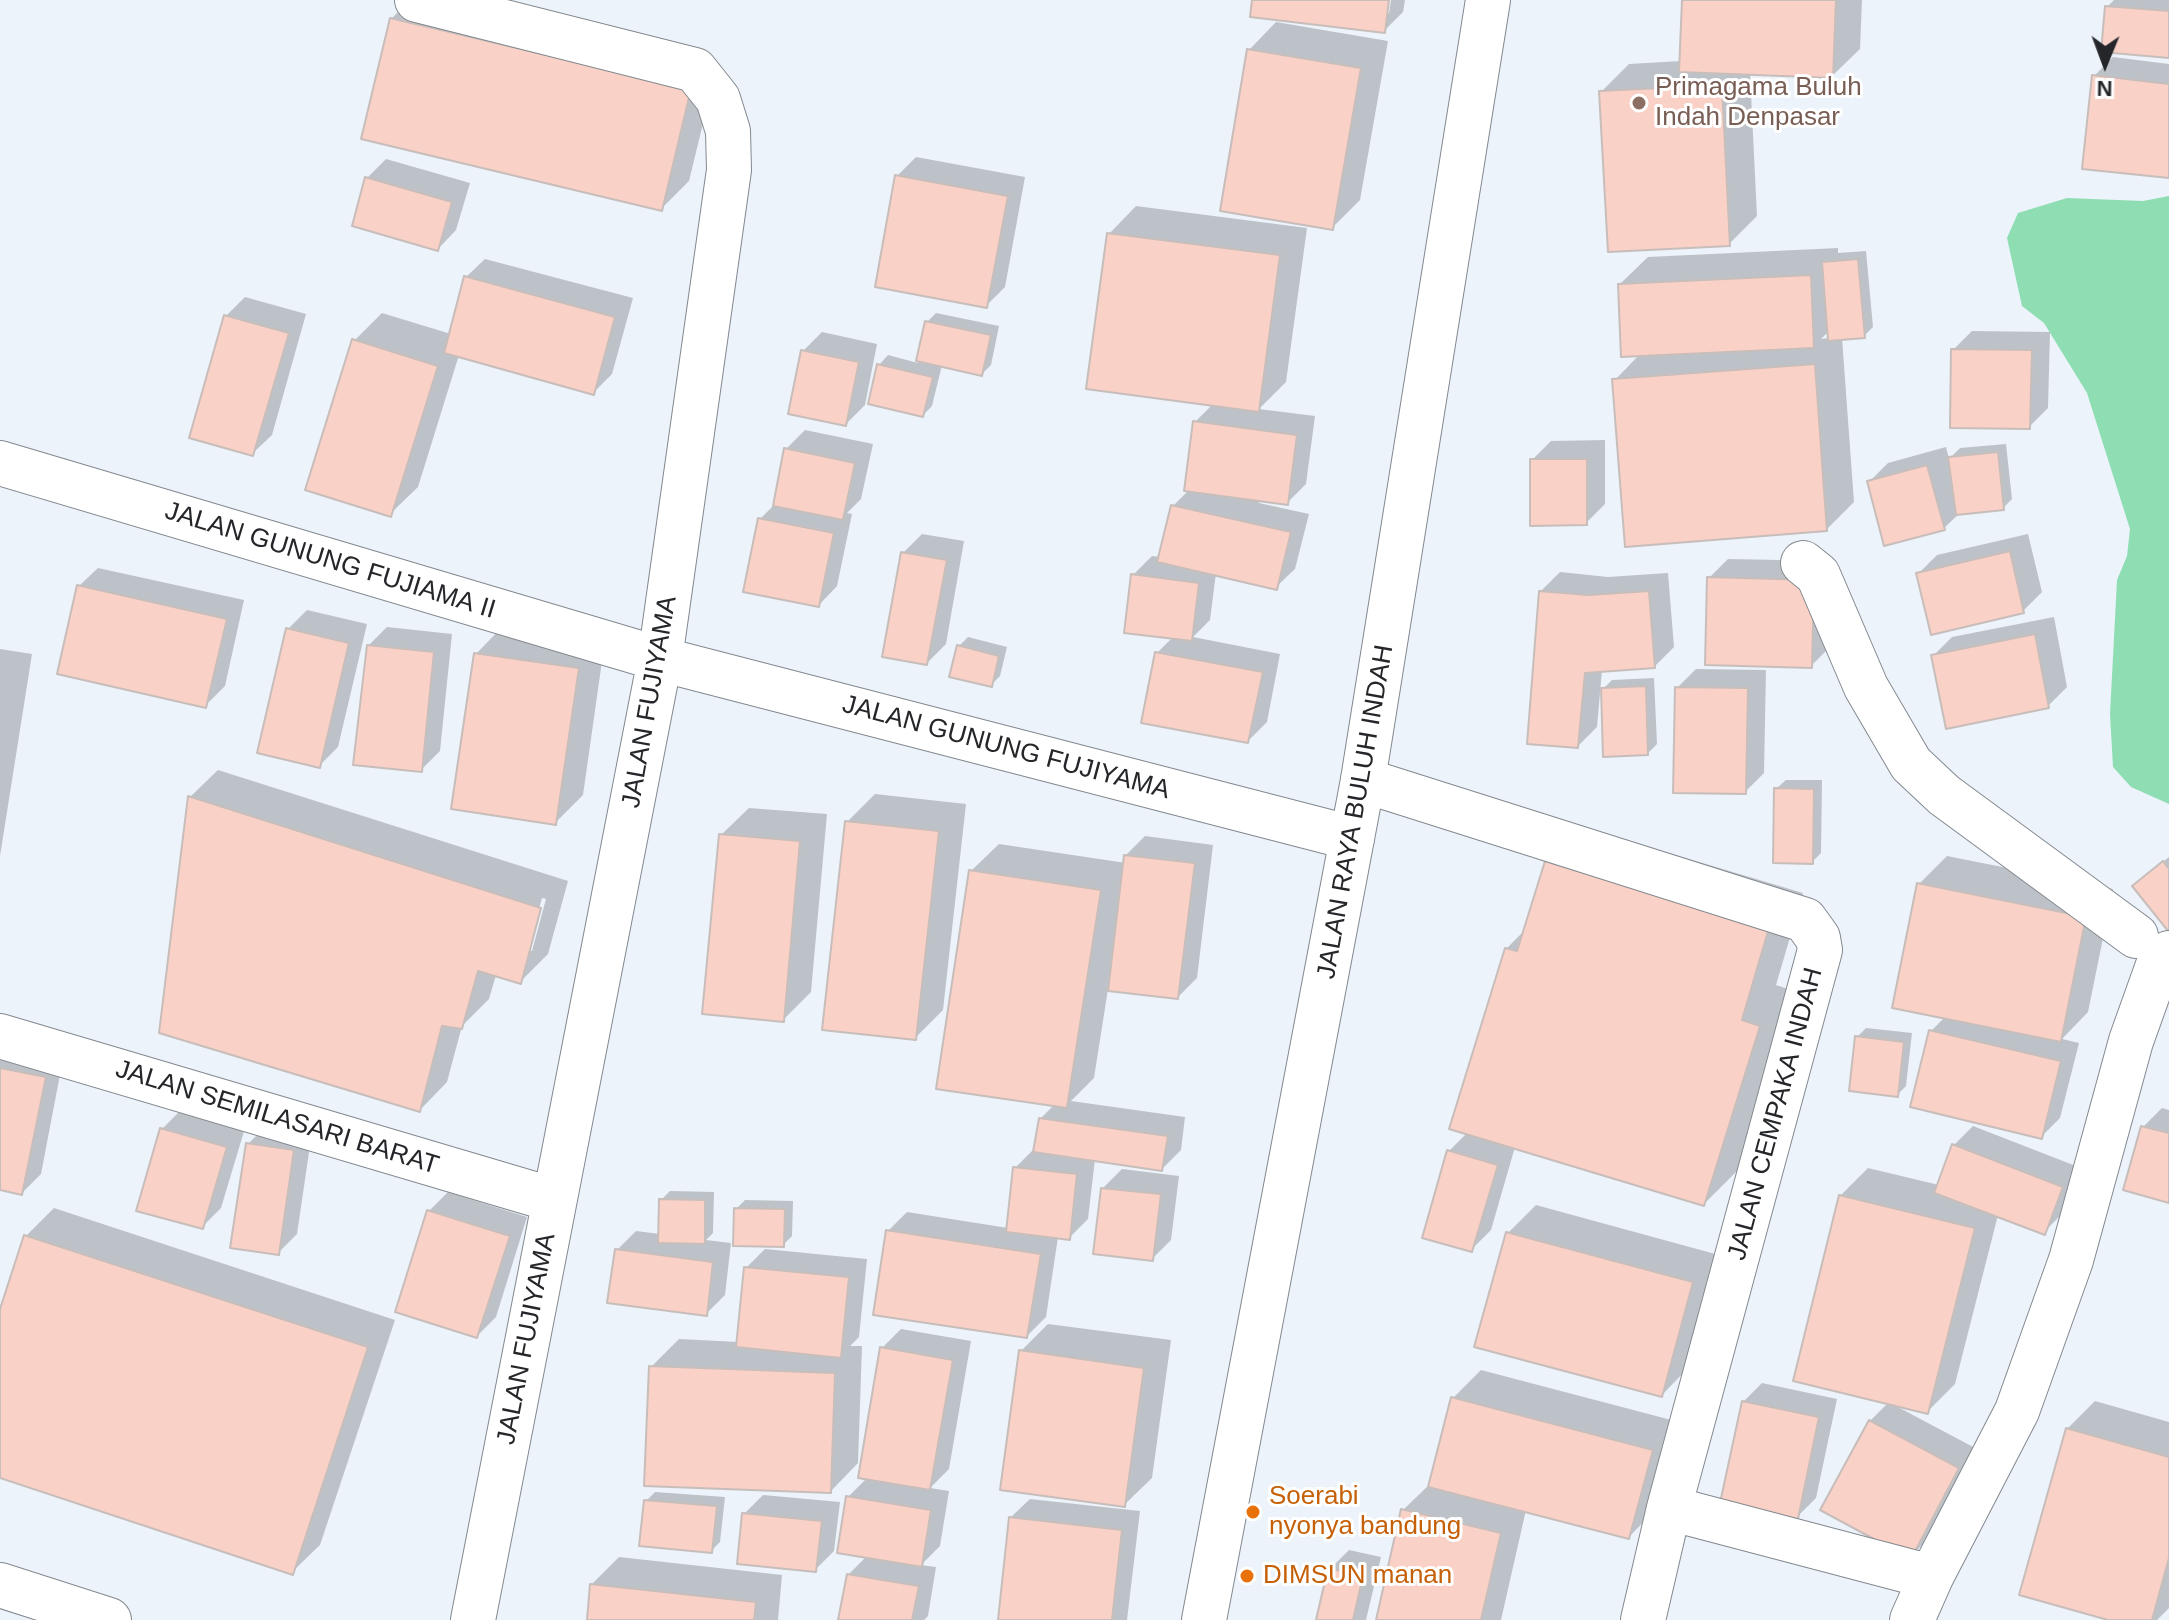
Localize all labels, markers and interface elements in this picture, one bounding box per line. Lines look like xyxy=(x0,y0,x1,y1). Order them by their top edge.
north arrow xyxy=(2065,24,2145,104)
place label: Primagama Buluh Indah Denpasar xyxy=(1655,72,1862,134)
text: N xyxy=(2096,76,2113,101)
marker: Primagama Buluh Indah Denpasar xyxy=(1630,94,1648,112)
street label: JALAN GUNUNG FUJIAMA II xyxy=(161,496,499,626)
street label: JALAN FUJIYAMA xyxy=(616,594,684,810)
street label: JALAN RAYA BULUH INDAH xyxy=(1311,643,1401,981)
street label: JALAN GUNUNG FUJIYAMA xyxy=(839,689,1173,807)
street label: JALAN CEMPAKA INDAH xyxy=(1722,964,1830,1264)
street label: JALAN SEMILASARI BARAT xyxy=(112,1054,442,1182)
street label: JALAN FUJIYAMA xyxy=(491,1231,563,1447)
place label: Soerabi nyonya bandung xyxy=(1269,1481,1461,1542)
marker: Soerabi nyonya bandung xyxy=(1244,1503,1262,1521)
place label: DIMSUN manan xyxy=(1263,1560,1452,1592)
marker: DIMSUN manan xyxy=(1238,1567,1256,1585)

